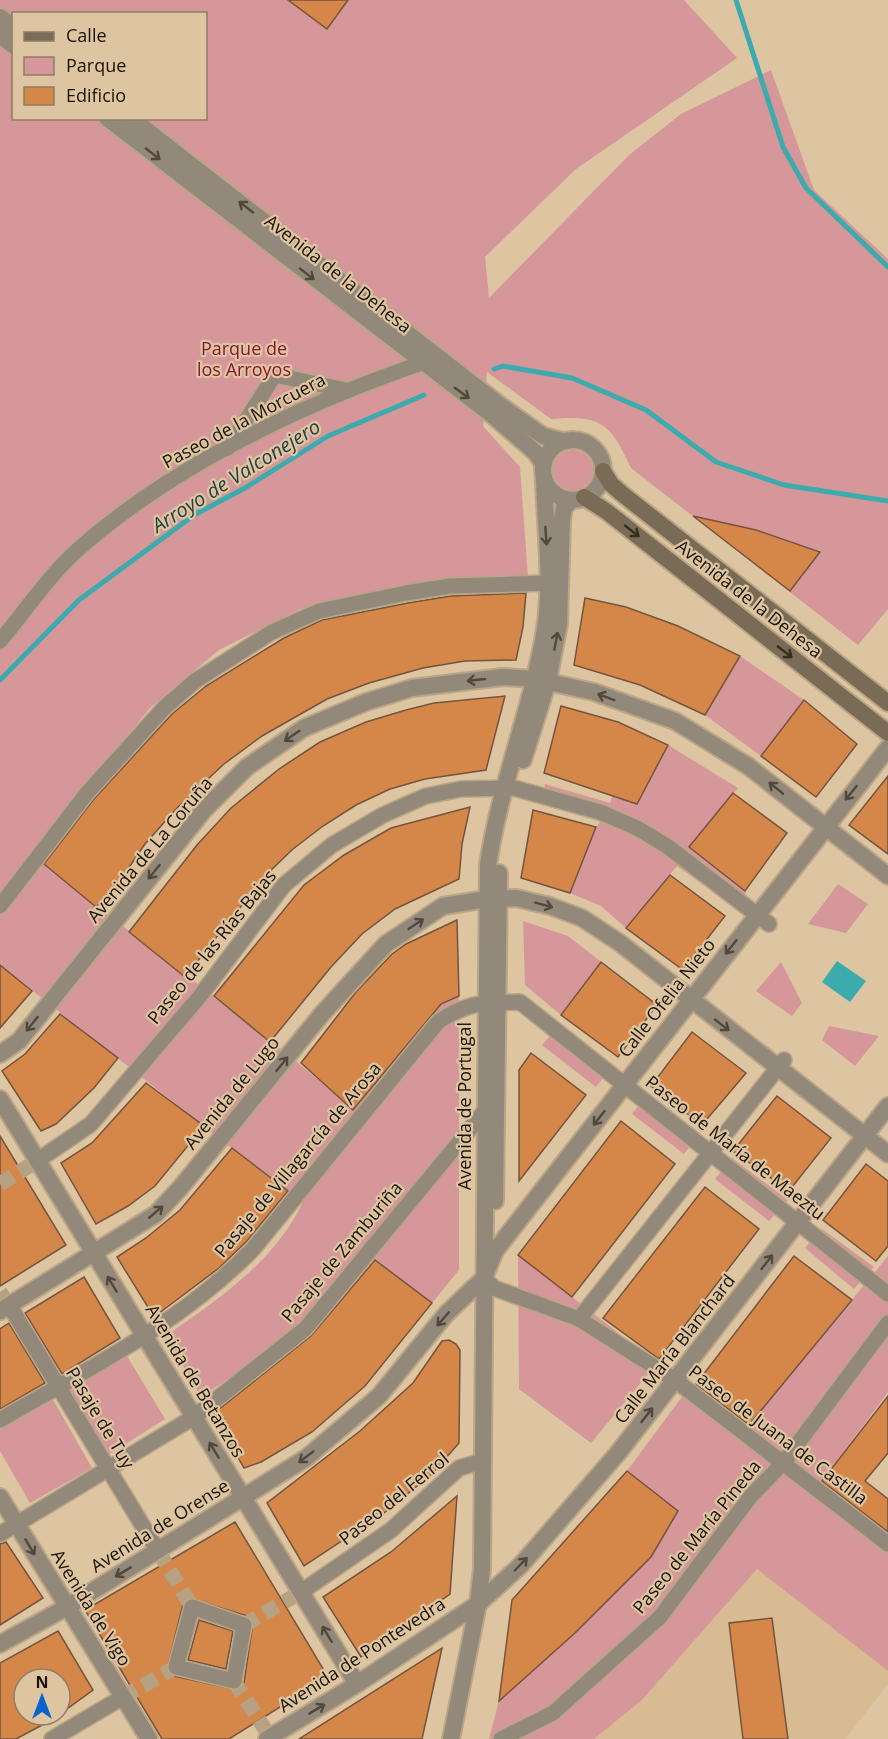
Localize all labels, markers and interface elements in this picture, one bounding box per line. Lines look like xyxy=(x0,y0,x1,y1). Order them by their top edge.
legend xyxy=(12,12,207,120)
text: Calle xyxy=(66,23,107,47)
text: Parque xyxy=(66,53,126,77)
text: Edificio xyxy=(66,83,126,107)
one-way arrow xyxy=(145,148,161,161)
one-way arrow xyxy=(238,200,254,213)
street label: Avenida de la Dehesa xyxy=(260,208,417,338)
one-way arrow xyxy=(299,268,315,281)
park label: Parque de los Arroyos xyxy=(197,336,291,381)
street label: Paseo de la Morcuera xyxy=(158,367,329,473)
one-way arrow xyxy=(453,387,469,399)
water label: Arroyo de Valconejero xyxy=(145,413,325,539)
one-way arrow xyxy=(541,525,552,545)
one-way arrow xyxy=(624,525,640,538)
street label: Avenida de la Dehesa xyxy=(671,533,828,663)
one-way arrow xyxy=(551,632,562,652)
one-way arrow xyxy=(777,645,793,658)
one-way arrow xyxy=(467,674,487,685)
one-way arrow xyxy=(597,690,615,701)
one-way arrow xyxy=(284,730,301,742)
street label: Avenida de La Coruña xyxy=(81,771,217,927)
one-way arrow xyxy=(768,782,784,795)
one-way arrow xyxy=(845,785,858,801)
street label: Paseo de las Rías Bajas xyxy=(141,864,281,1029)
one-way arrow xyxy=(148,864,161,880)
one-way arrow xyxy=(535,900,554,911)
one-way arrow xyxy=(408,918,424,930)
street label: Calle Ofelia Nieto xyxy=(612,933,720,1062)
one-way arrow xyxy=(725,939,738,955)
one-way arrow xyxy=(26,1016,39,1032)
one-way arrow xyxy=(714,1018,730,1031)
street label: Avenida de Portugal xyxy=(452,1022,476,1190)
street label: Avenida de Lugo xyxy=(178,1031,284,1154)
one-way arrow xyxy=(275,1056,288,1072)
street label: Pasaje de Villagarcía de Arosa xyxy=(208,1057,386,1262)
street label: Paseo de María de Maeztu xyxy=(641,1070,830,1225)
one-way arrow xyxy=(593,1109,605,1125)
street label: Pasaje de Zamburiña xyxy=(275,1176,407,1327)
one-way arrow xyxy=(148,1205,163,1219)
one-way arrow xyxy=(761,1254,774,1270)
street label: Calle María Blanchard xyxy=(608,1269,740,1428)
one-way arrow xyxy=(106,1276,118,1293)
street label: Avenida de Betanzos xyxy=(141,1299,251,1461)
one-way arrow xyxy=(436,1311,450,1326)
street label: Paseo de Juana de Castilla xyxy=(684,1359,873,1509)
street label: Pasaje de Tuy xyxy=(61,1362,141,1474)
one-way arrow xyxy=(641,1407,654,1423)
one-way arrow xyxy=(208,1442,220,1459)
street label: Paseo del Ferrol xyxy=(333,1446,453,1550)
one-way arrow xyxy=(299,1451,315,1463)
street label: Paseo de María Pineda xyxy=(627,1455,766,1618)
street label: Avenida de Orense xyxy=(86,1473,233,1577)
one-way arrow xyxy=(25,1538,37,1555)
street label: Avenida de Vigo xyxy=(46,1545,137,1670)
one-way arrow xyxy=(514,1557,529,1572)
one-way arrow xyxy=(115,1566,132,1578)
street label: Avenida de Pontevedra xyxy=(273,1591,449,1717)
one-way arrow xyxy=(320,1626,332,1643)
north arrow xyxy=(12,1667,72,1727)
text: N xyxy=(35,1671,49,1693)
one-way arrow xyxy=(308,1702,325,1714)

